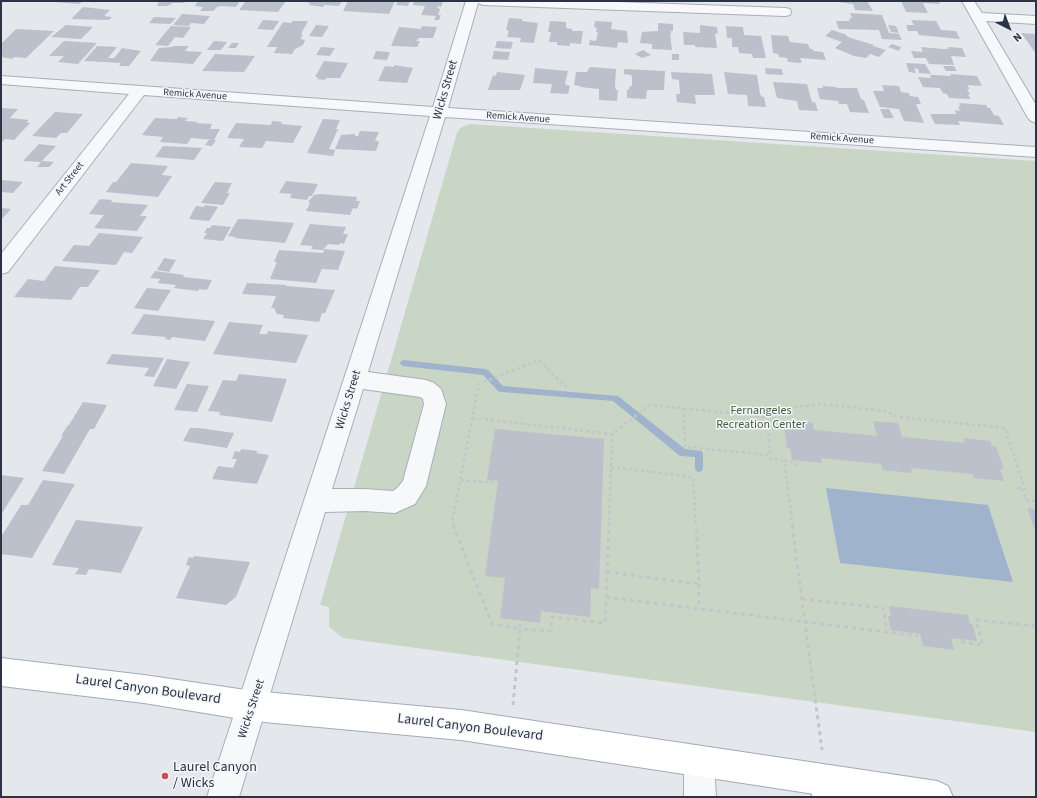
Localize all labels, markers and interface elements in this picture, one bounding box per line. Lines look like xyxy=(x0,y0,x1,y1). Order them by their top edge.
north arrow xyxy=(989,8,1029,48)
text: N xyxy=(1010,29,1025,45)
street label: Wicks Street xyxy=(431,59,461,121)
street label: Remick Avenue xyxy=(163,87,227,103)
street label: Remick Avenue xyxy=(486,110,550,126)
street label: Remick Avenue xyxy=(810,131,874,147)
street label: Art Street xyxy=(53,160,87,198)
street label: Wicks Street xyxy=(333,369,365,431)
park label: Fernangeles Recreation Center xyxy=(716,404,806,432)
street label: Laurel Canyon Boulevard xyxy=(74,671,222,709)
street label: Wicks Street xyxy=(236,678,268,740)
street label: Laurel Canyon Boulevard xyxy=(396,711,544,745)
place label: Laurel Canyon / Wicks xyxy=(173,760,257,792)
marker: Laurel Canyon / Wicks xyxy=(160,771,170,781)

